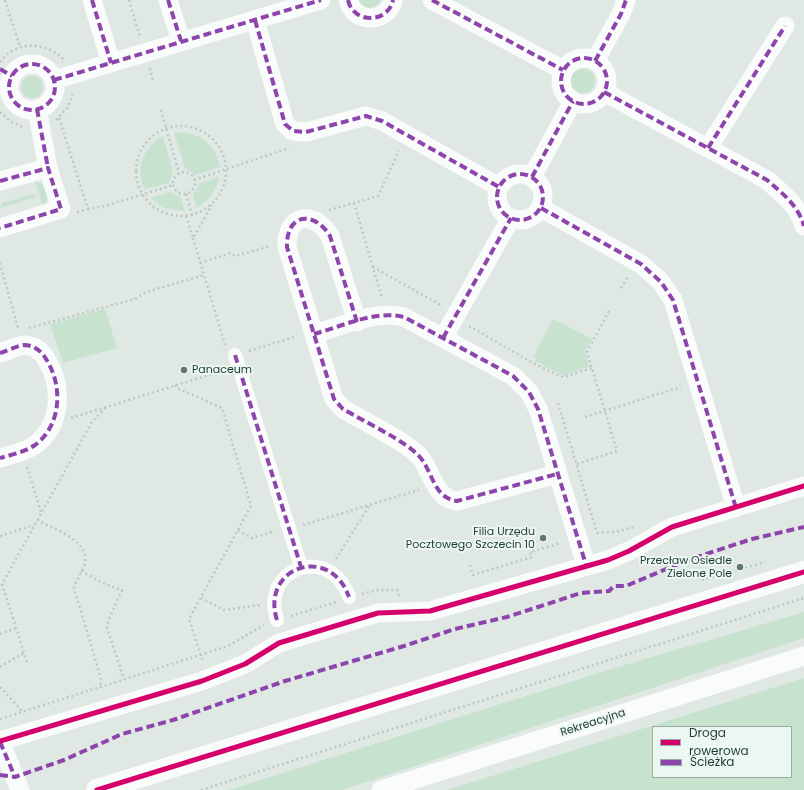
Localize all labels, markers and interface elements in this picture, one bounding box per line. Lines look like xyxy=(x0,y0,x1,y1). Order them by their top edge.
place label: Panaceum xyxy=(192,363,252,377)
marker: Panaceum xyxy=(179,365,189,375)
place label: Filia Urzędu Pocztowego Szczecin 10 xyxy=(406,525,535,551)
marker: Filia Urzędu Pocztowego Szczecin 10 xyxy=(538,533,548,543)
place label: Przecław Osiedle Zielone Pole xyxy=(640,554,732,580)
marker: Przecław Osiedle Zielone Pole xyxy=(735,562,745,572)
street label: Rekreacyjna xyxy=(559,706,627,740)
text: Droga rowerowa xyxy=(689,724,749,759)
legend xyxy=(652,726,792,778)
text: Ścieżka xyxy=(690,753,734,770)

